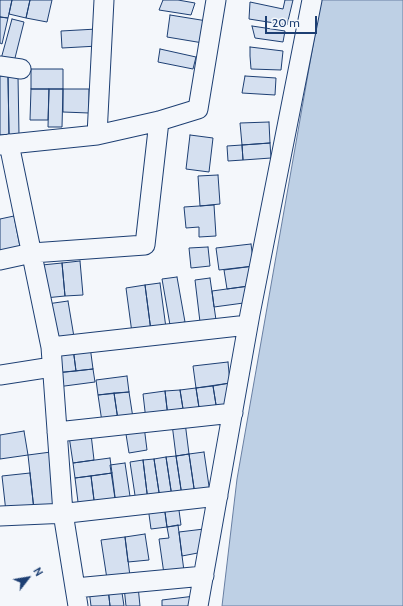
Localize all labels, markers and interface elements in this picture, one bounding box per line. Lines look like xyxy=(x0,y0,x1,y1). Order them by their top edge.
scale bar xyxy=(267,8,319,34)
text: 20 m xyxy=(272,15,300,30)
north arrow xyxy=(8,558,48,598)
text: N xyxy=(30,565,46,579)

